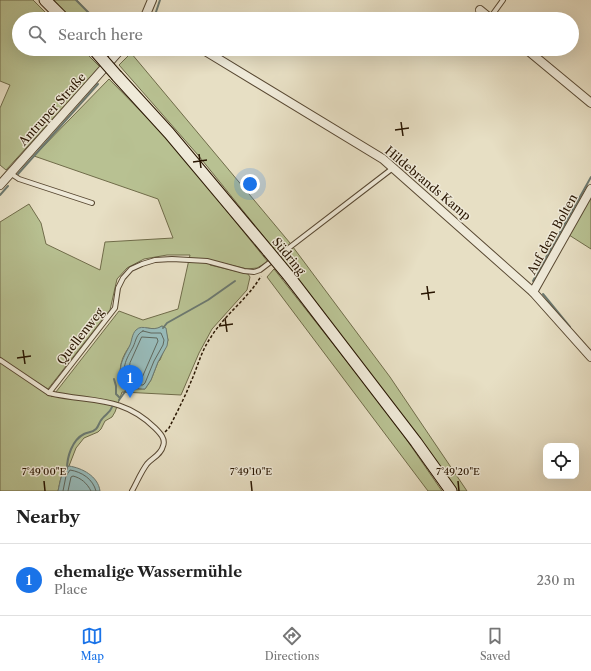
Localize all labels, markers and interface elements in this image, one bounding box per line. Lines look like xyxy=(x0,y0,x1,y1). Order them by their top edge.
search box xyxy=(12,12,579,56)
icon: search xyxy=(26,23,48,45)
text: Search here xyxy=(58,25,143,44)
street label: Antruper Straße xyxy=(15,69,89,149)
street label: Hildebrands Kamp xyxy=(382,143,474,223)
your location xyxy=(240,174,260,194)
street label: Auf dem Bolten xyxy=(523,191,581,278)
street label: Südring xyxy=(269,234,309,278)
street label: Quellenweg xyxy=(53,304,107,367)
pin: 1 xyxy=(117,365,143,398)
map controls xyxy=(543,443,579,479)
button: locate xyxy=(543,443,579,479)
text: 7°49'00"E xyxy=(22,465,66,478)
text: 7°49'10"E xyxy=(230,465,272,478)
text: 7°49'20"E xyxy=(436,465,480,478)
text: Nearby xyxy=(16,507,80,527)
text: ehemalige Wassermühle xyxy=(54,562,242,581)
text: 1 xyxy=(26,572,32,588)
text: 230 m xyxy=(537,572,575,588)
text: Place xyxy=(54,581,87,597)
tab: Map xyxy=(80,625,104,663)
tab: Directions xyxy=(265,625,319,663)
tab: Saved xyxy=(480,625,511,663)

